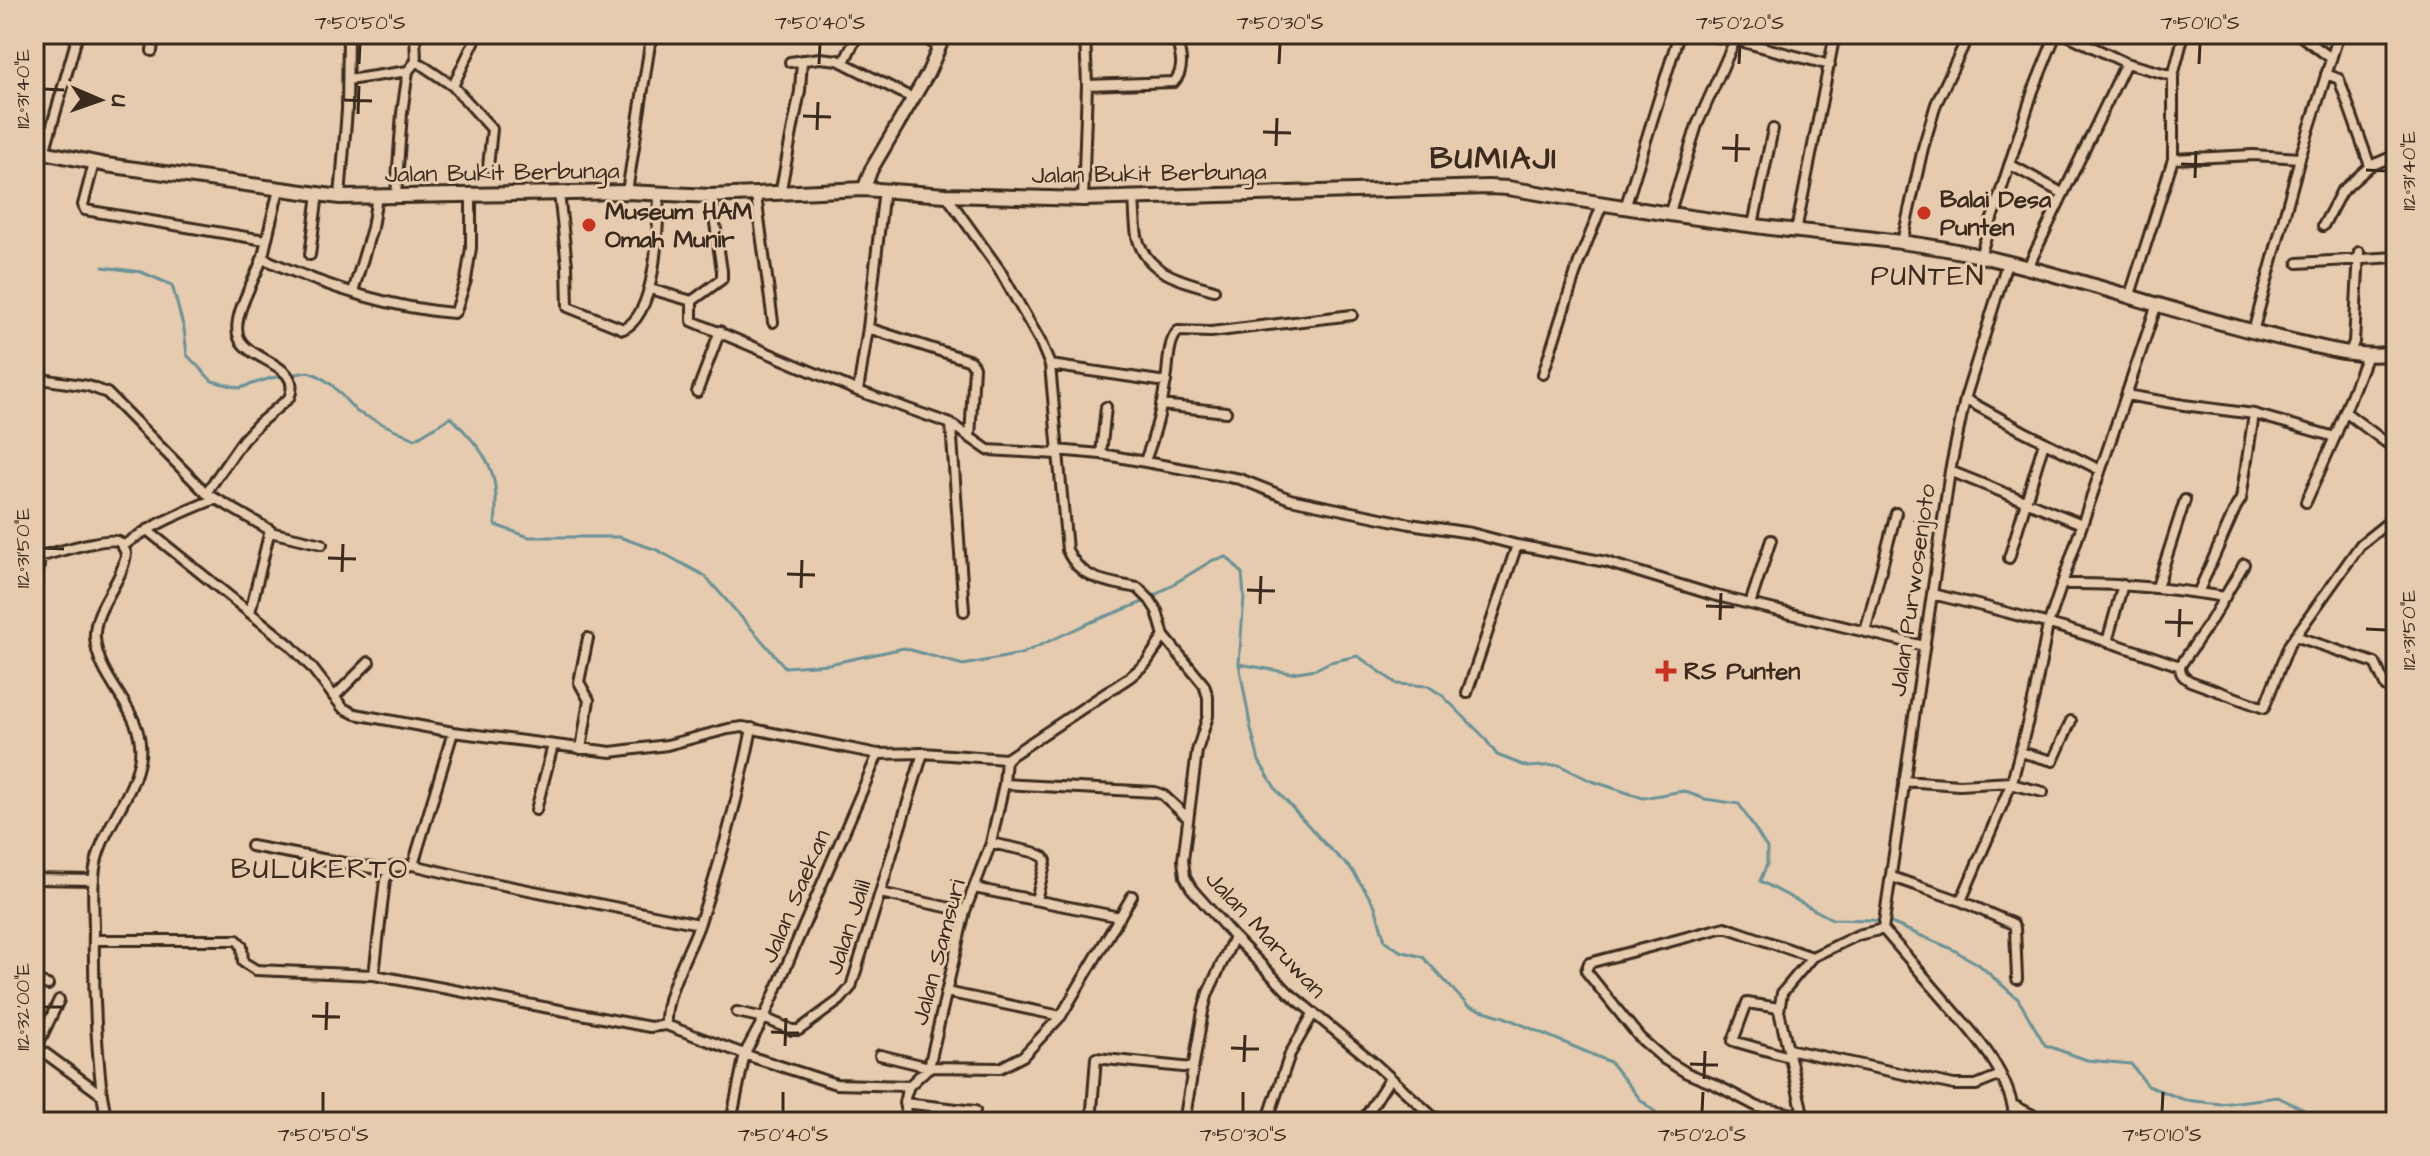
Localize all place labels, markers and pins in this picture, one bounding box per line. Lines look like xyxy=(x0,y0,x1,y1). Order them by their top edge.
place label: Balai Desa Punten xyxy=(1940,183,2052,245)
place label: Museum HAM Omah Munir xyxy=(605,195,752,257)
marker: Balai Desa Punten xyxy=(1915,204,1933,222)
marker: Museum HAM Omah Munir xyxy=(580,216,598,234)
place label: RS Punten xyxy=(1684,655,1800,689)
marker: RS Punten xyxy=(1655,660,1677,682)

